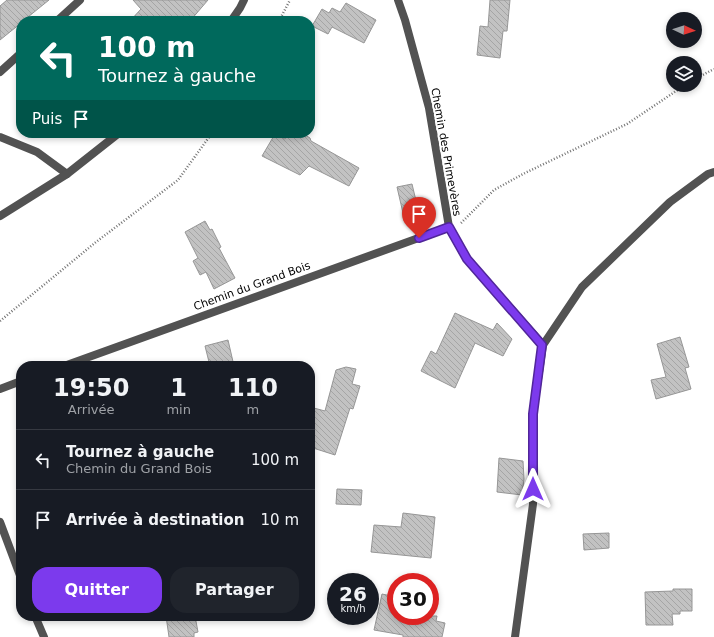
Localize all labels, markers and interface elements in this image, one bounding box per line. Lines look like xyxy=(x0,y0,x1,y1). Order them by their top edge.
north arrow xyxy=(666,12,702,48)
map controls xyxy=(666,12,702,92)
text: 100 m xyxy=(98,31,195,64)
icon: left xyxy=(32,32,84,84)
button: layers xyxy=(666,56,702,92)
text: Tournez à gauche xyxy=(98,65,256,86)
street label: Chemin des Primevères xyxy=(428,87,464,217)
icon: arrive xyxy=(70,108,92,130)
text: Puis xyxy=(32,110,62,128)
pin xyxy=(402,197,436,238)
icon: arrive xyxy=(408,203,430,225)
street label: Chemin du Grand Bois xyxy=(192,259,312,313)
text: 19:50 xyxy=(53,374,129,402)
text: 1 xyxy=(170,374,187,402)
text: 110 xyxy=(228,374,278,402)
text: Arrivée xyxy=(68,402,115,417)
text: min xyxy=(166,402,191,417)
text: m xyxy=(247,402,259,417)
text: Tournez à gauche xyxy=(66,443,214,461)
icon: left xyxy=(32,449,54,471)
text: 100 m xyxy=(251,451,299,469)
text: Chemin du Grand Bois xyxy=(66,461,212,476)
position arrow xyxy=(512,468,554,510)
icon: arrive xyxy=(32,509,54,531)
text: Arrivée à destination xyxy=(66,511,244,529)
text: 10 m xyxy=(261,511,299,529)
button: Quitter xyxy=(32,567,162,613)
button: Partager xyxy=(170,567,299,613)
speed limit sign: 30 xyxy=(387,573,439,625)
text: 26 xyxy=(339,582,367,606)
text: km/h xyxy=(340,603,366,614)

